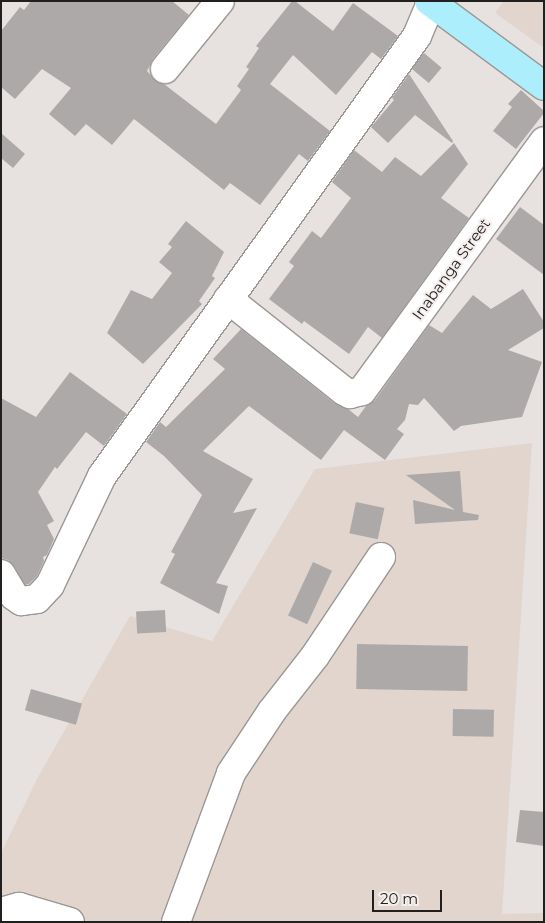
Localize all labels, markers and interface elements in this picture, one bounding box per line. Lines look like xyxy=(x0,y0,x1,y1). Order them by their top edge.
street label: Inabanga Street xyxy=(408,215,494,323)
scale bar xyxy=(375,880,445,912)
text: 20 m xyxy=(380,889,418,908)

